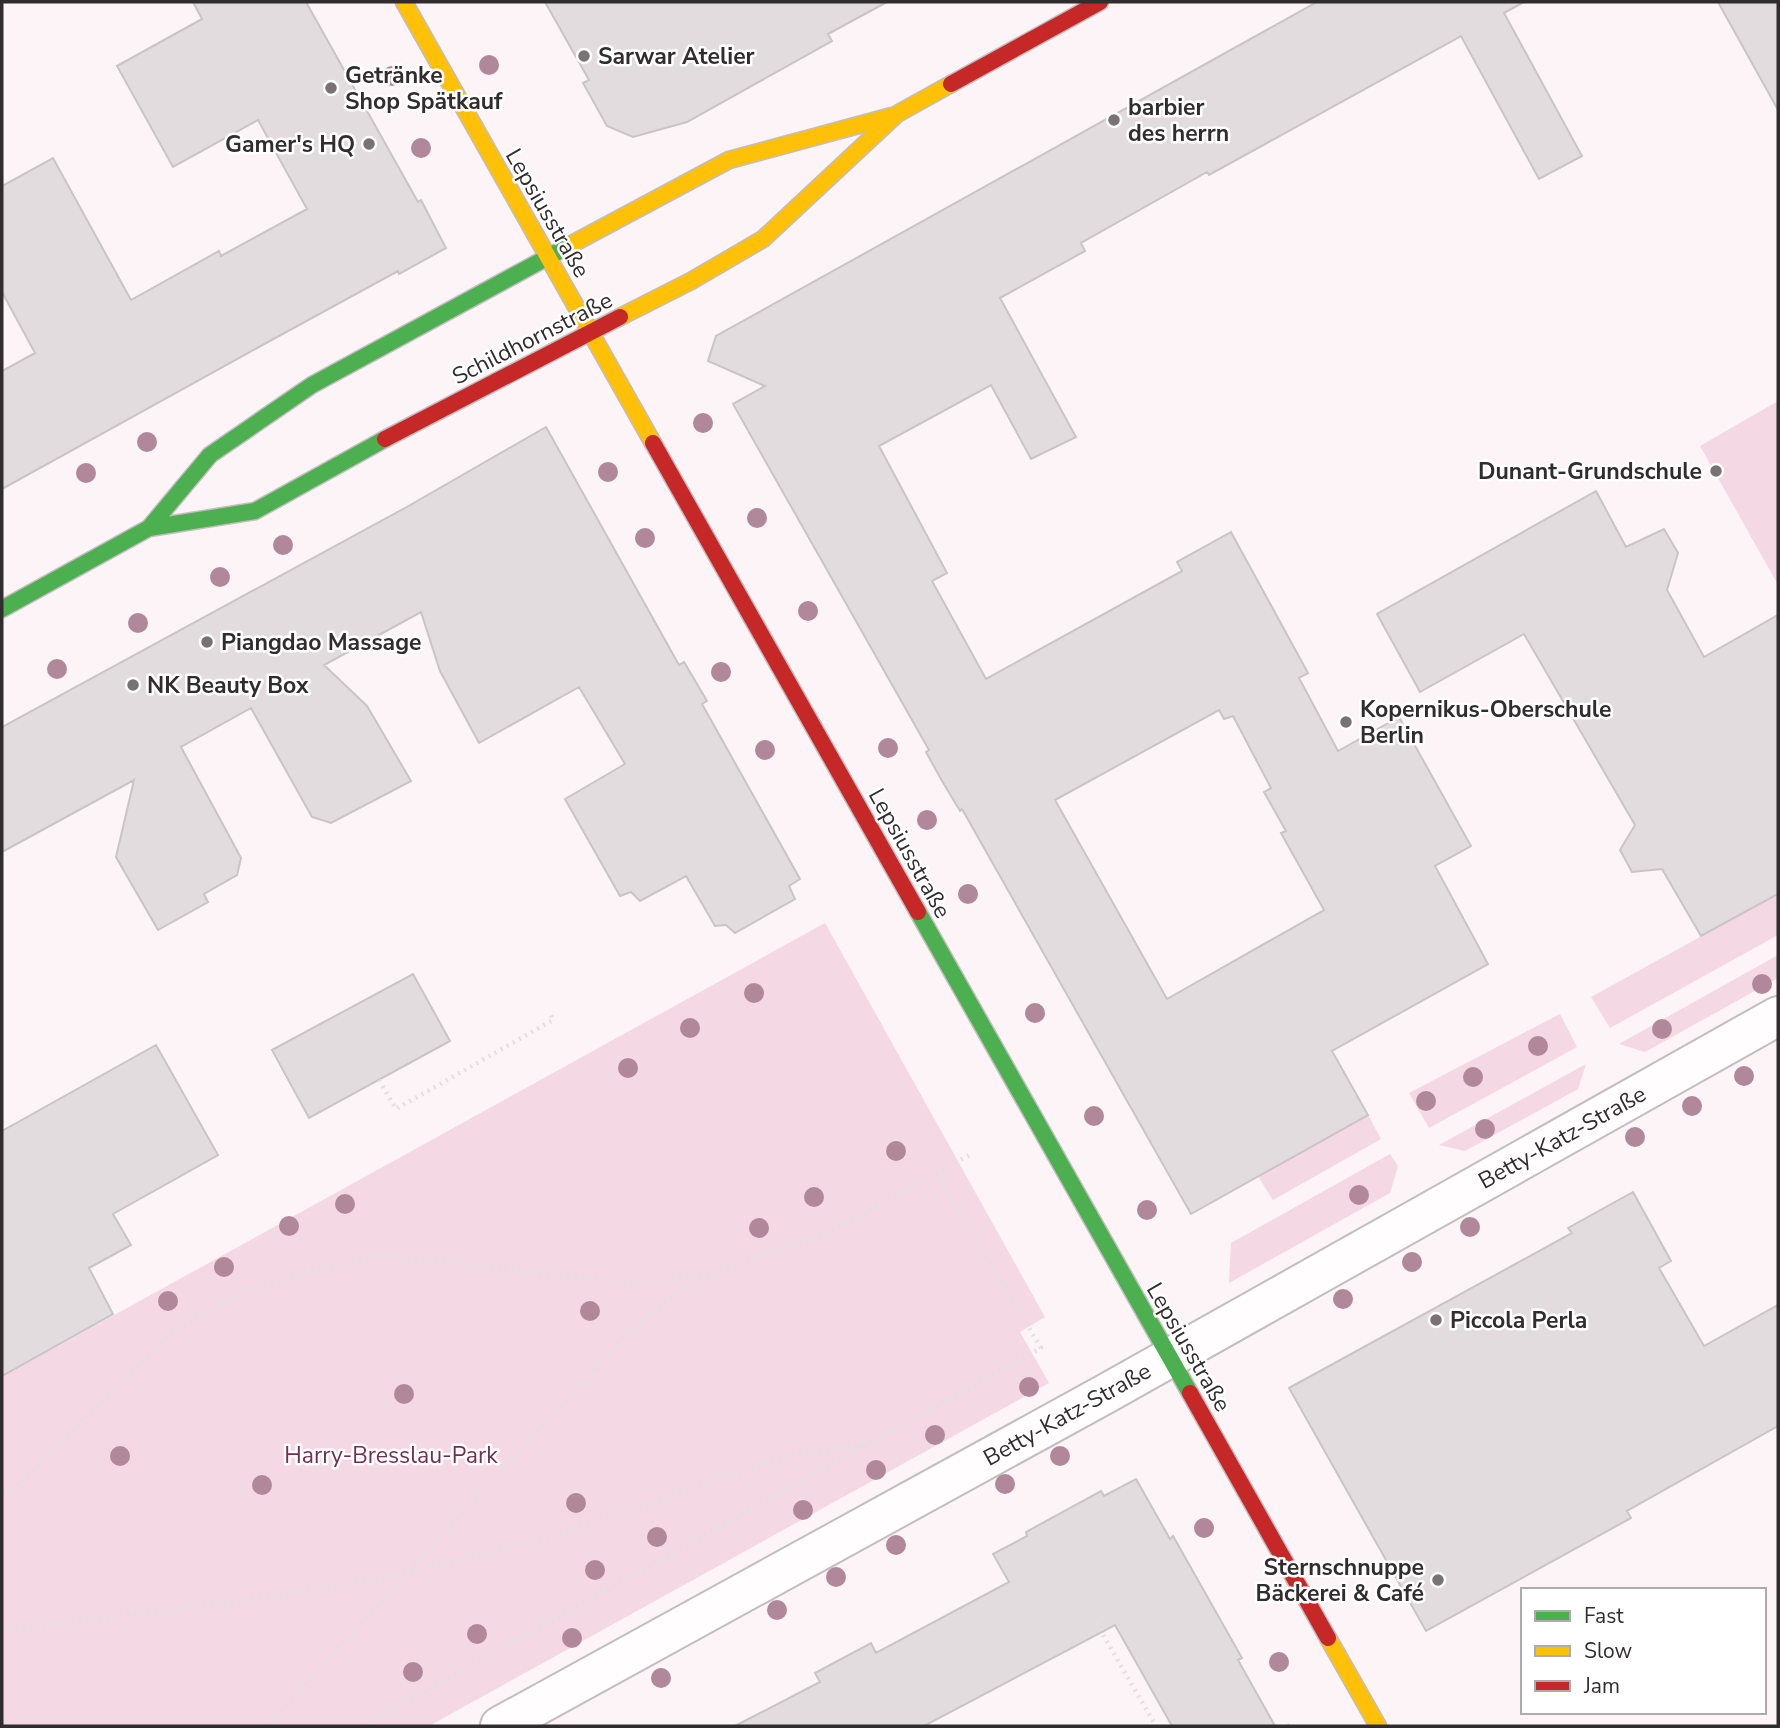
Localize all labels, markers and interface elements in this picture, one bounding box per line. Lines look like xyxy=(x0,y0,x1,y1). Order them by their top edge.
place label: Sarwar Atelier xyxy=(598,41,755,72)
marker: Sarwar Atelier xyxy=(576,48,592,64)
place label: Getränke Shop Spätkauf xyxy=(345,60,503,117)
marker: Getränke Shop Spätkauf xyxy=(323,80,339,96)
place label: barbier des herrn xyxy=(1128,92,1229,149)
marker: barbier des herrn xyxy=(1106,112,1122,128)
place label: Gamer's HQ xyxy=(225,129,355,160)
marker: Gamer's HQ xyxy=(361,136,377,152)
street label: Lepsiusstraße xyxy=(498,143,597,283)
street label: Schildhornstraße xyxy=(447,285,618,392)
place label: Dunant-Grundschule xyxy=(1478,456,1702,487)
marker: Dunant-Grundschule xyxy=(1708,463,1724,479)
place label: Piangdao Massage xyxy=(221,627,422,658)
marker: Piangdao Massage xyxy=(199,634,215,650)
place label: NK Beauty Box xyxy=(147,670,309,701)
marker: NK Beauty Box xyxy=(125,677,141,693)
place label: Kopernikus-Oberschule Berlin xyxy=(1360,694,1611,751)
marker: Kopernikus-Oberschule Berlin xyxy=(1338,714,1354,730)
street label: Lepsiusstraße xyxy=(861,783,958,924)
street label: Betty-Katz-Straße xyxy=(1473,1078,1652,1196)
street label: Lepsiusstraße xyxy=(1139,1277,1238,1417)
place label: Piccola Perla xyxy=(1450,1305,1587,1336)
marker: Piccola Perla xyxy=(1428,1312,1444,1328)
street label: Betty-Katz-Straße xyxy=(978,1355,1157,1473)
park label: Harry-Bresslau-Park xyxy=(284,1440,498,1471)
place label: Sternschnuppe Bäckerei & Café xyxy=(1256,1552,1424,1609)
marker: Sternschnuppe Bäckerei & Café xyxy=(1430,1572,1446,1588)
legend xyxy=(1521,1588,1766,1714)
text: Fast xyxy=(1584,1602,1624,1630)
text: Slow xyxy=(1584,1637,1633,1665)
text: Jam xyxy=(1583,1672,1620,1700)

